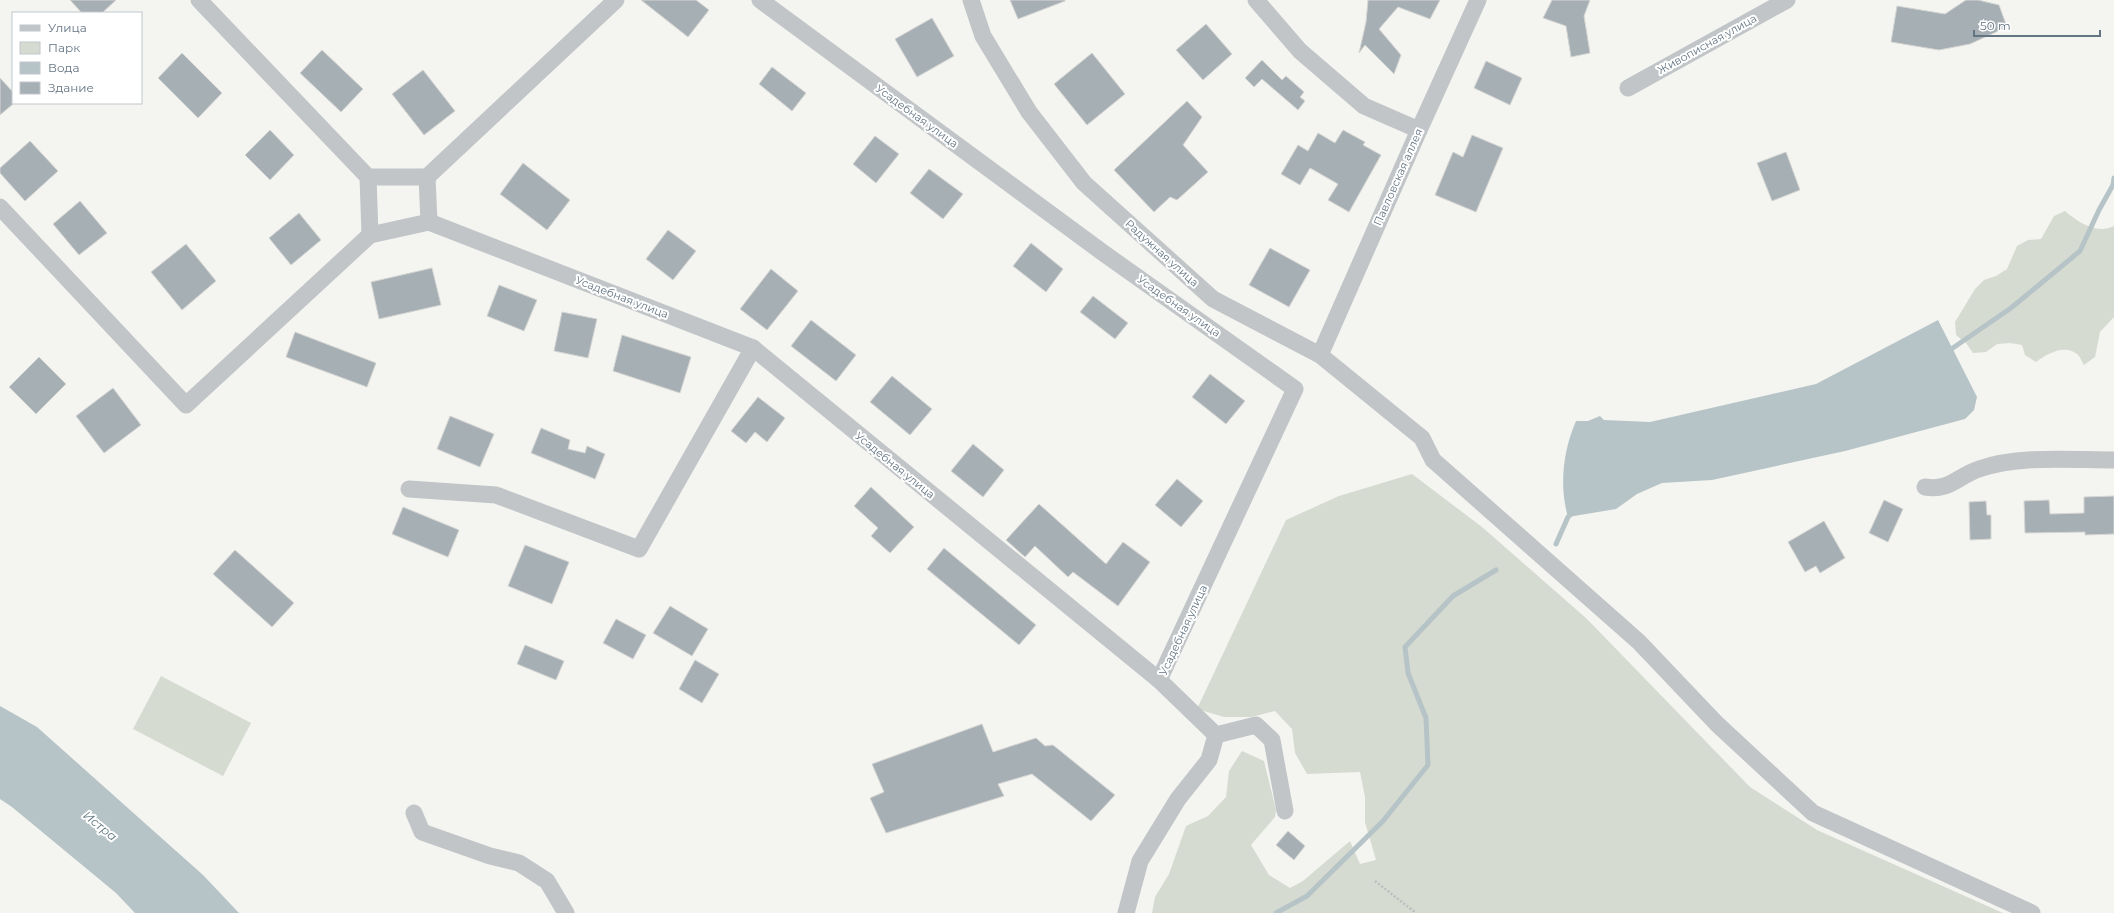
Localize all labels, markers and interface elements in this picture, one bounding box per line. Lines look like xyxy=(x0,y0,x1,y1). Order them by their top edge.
street label: Живописная улица xyxy=(1655,11,1759,77)
legend xyxy=(12,12,142,104)
scale bar xyxy=(1974,12,2100,38)
text: 50 m xyxy=(1980,18,2011,33)
text: Улица xyxy=(48,20,87,35)
text: Парк xyxy=(48,40,80,55)
text: Вода xyxy=(48,60,79,75)
text: Здание xyxy=(48,80,94,95)
street label: Усадебная улица xyxy=(873,81,961,151)
street label: Павловская аллея xyxy=(1370,126,1426,228)
street label: Радужная улица xyxy=(1122,216,1202,290)
street label: Усадебная улица xyxy=(1135,272,1223,340)
street label: Усадебная улица xyxy=(574,273,670,321)
street label: Усадебная улица xyxy=(852,429,938,501)
street label: Усадебная улица xyxy=(1156,582,1210,678)
water label: Истра xyxy=(80,808,120,844)

